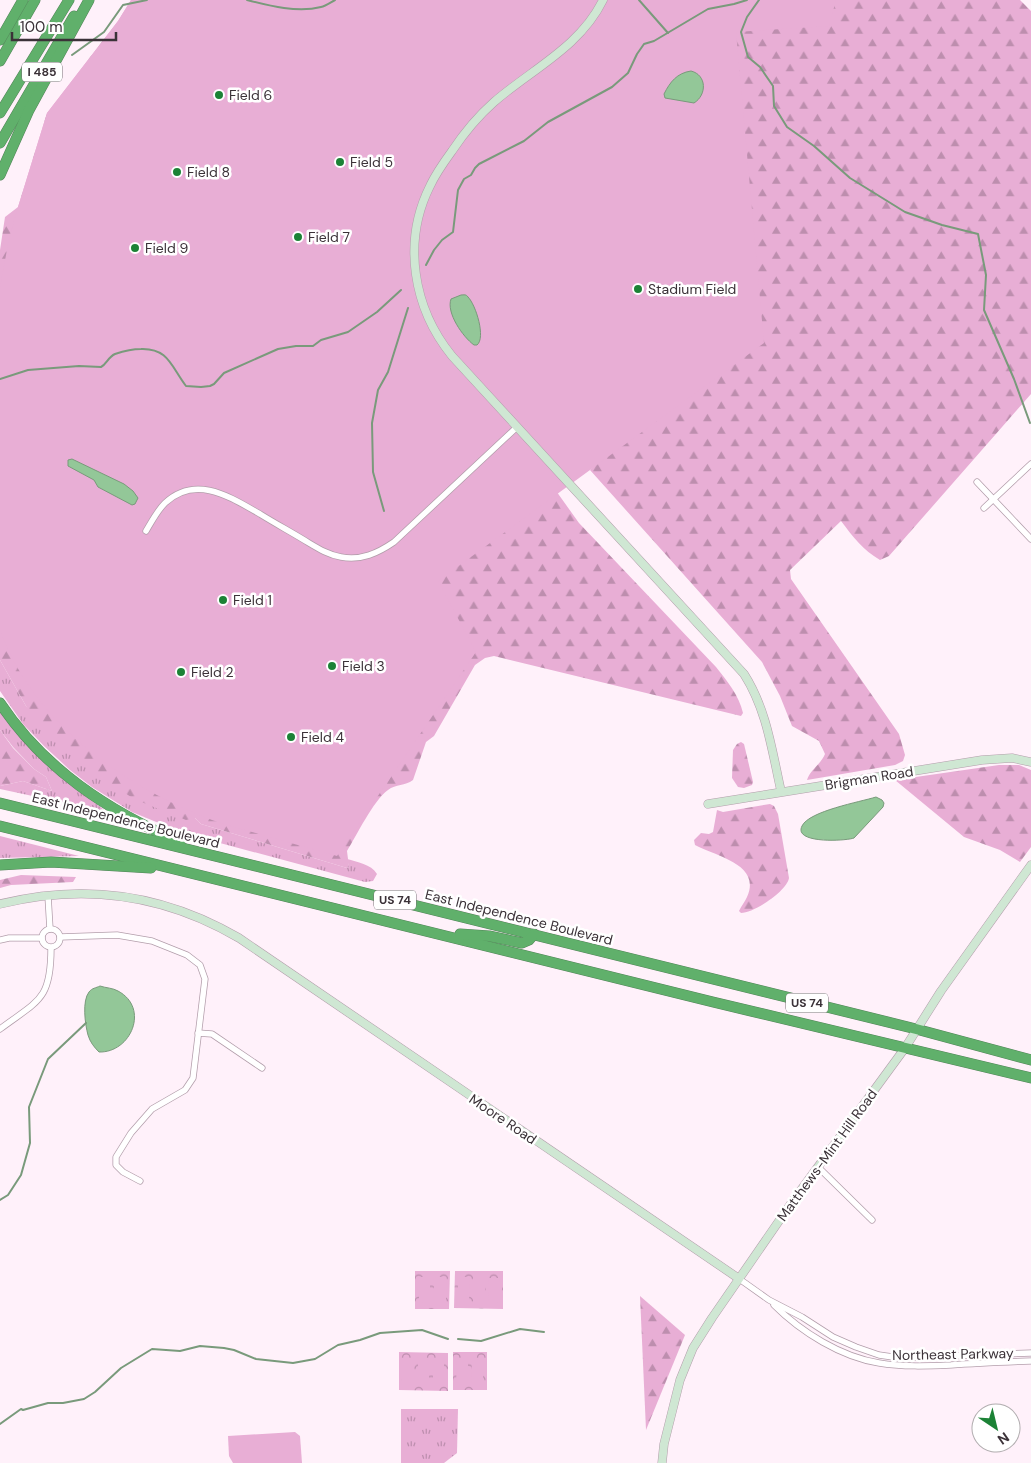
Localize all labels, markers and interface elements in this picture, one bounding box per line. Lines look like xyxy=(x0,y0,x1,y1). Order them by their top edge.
scale bar xyxy=(12,10,116,42)
text: 100 m xyxy=(20,17,63,37)
road number: I 485 xyxy=(22,62,62,82)
place label: Field 6 xyxy=(229,86,272,104)
marker: Field 6 xyxy=(213,89,225,101)
place label: Field 5 xyxy=(350,153,393,171)
marker: Field 5 xyxy=(334,156,346,168)
place label: Field 8 xyxy=(187,163,230,181)
marker: Field 8 xyxy=(171,166,183,178)
place label: Field 7 xyxy=(308,228,350,246)
marker: Field 7 xyxy=(292,231,304,243)
place label: Field 9 xyxy=(145,239,188,257)
marker: Field 9 xyxy=(129,242,141,254)
place label: Stadium Field xyxy=(648,280,736,298)
marker: Stadium Field xyxy=(632,283,644,295)
place label: Field 1 xyxy=(233,591,272,609)
marker: Field 1 xyxy=(217,594,229,606)
place label: Field 3 xyxy=(342,657,385,675)
marker: Field 3 xyxy=(326,660,338,672)
place label: Field 2 xyxy=(191,663,234,681)
marker: Field 2 xyxy=(175,666,187,678)
place label: Field 4 xyxy=(301,728,344,746)
marker: Field 4 xyxy=(285,731,297,743)
street label: Brigman Road xyxy=(824,762,914,794)
street label: East Independence Boulevard xyxy=(30,788,222,852)
street label: East Independence Boulevard xyxy=(423,885,615,949)
road number: US 74 xyxy=(374,890,416,910)
road number: US 74 xyxy=(786,994,828,1012)
street label: Matthews-Mint Hill Road xyxy=(773,1085,881,1225)
street label: Moore Road xyxy=(466,1090,540,1148)
street label: Northeast Parkway xyxy=(892,1344,1014,1364)
north arrow xyxy=(971,1403,1021,1453)
text: N xyxy=(994,1428,1013,1449)

